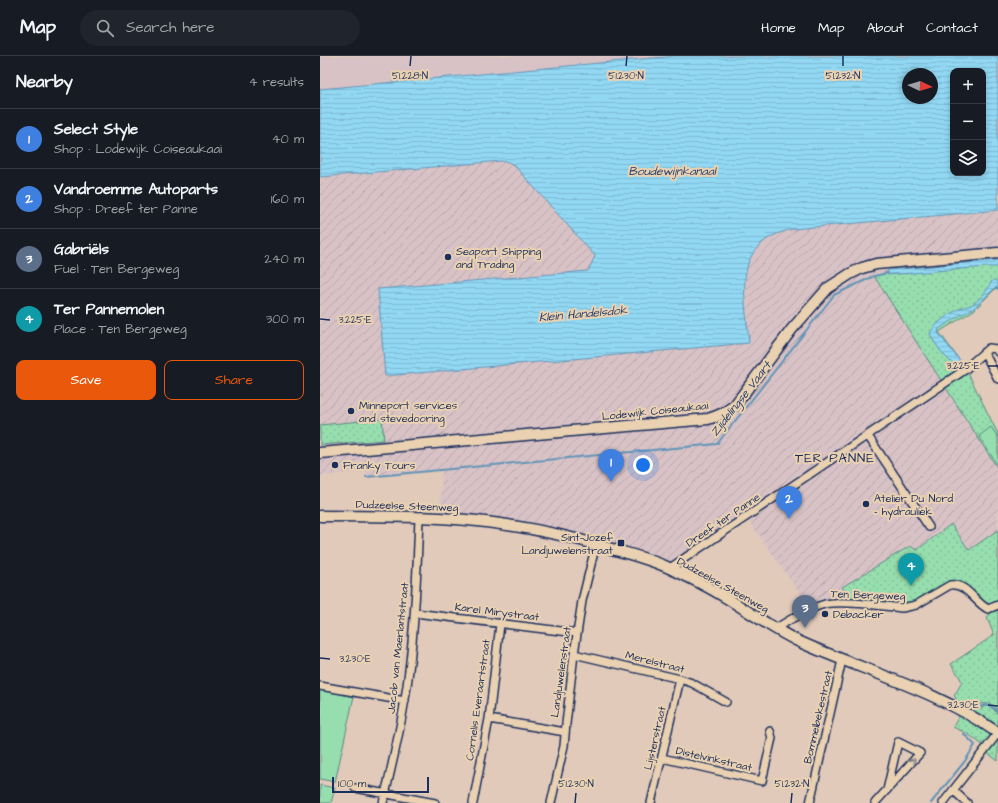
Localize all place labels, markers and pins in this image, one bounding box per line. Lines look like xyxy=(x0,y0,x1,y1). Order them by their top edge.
place label: Seaport Shipping and Trading xyxy=(456,244,541,273)
marker: Seaport Shipping and Trading xyxy=(443,252,453,262)
place label: Minneport services and stevedooring xyxy=(359,398,458,427)
marker: Minneport services and stevedooring xyxy=(346,406,356,416)
pin: 1 xyxy=(598,449,624,482)
place label: Franky Tours xyxy=(343,458,416,474)
marker: Franky Tours xyxy=(330,460,340,470)
pin: 2 xyxy=(776,486,802,519)
place label: Atelier Du Nord - hydrauliek xyxy=(874,491,954,520)
marker: Atelier Du Nord - hydrauliek xyxy=(861,499,871,509)
place label: Sint-Jozef Landjuwelenstraat xyxy=(521,530,614,558)
marker: Sint-Jozef Landjuwelenstraat xyxy=(616,538,626,548)
pin: 4 xyxy=(898,553,924,586)
pin: 3 xyxy=(792,595,818,628)
place label: Debacker xyxy=(833,607,884,622)
marker: Debacker xyxy=(820,609,830,619)

